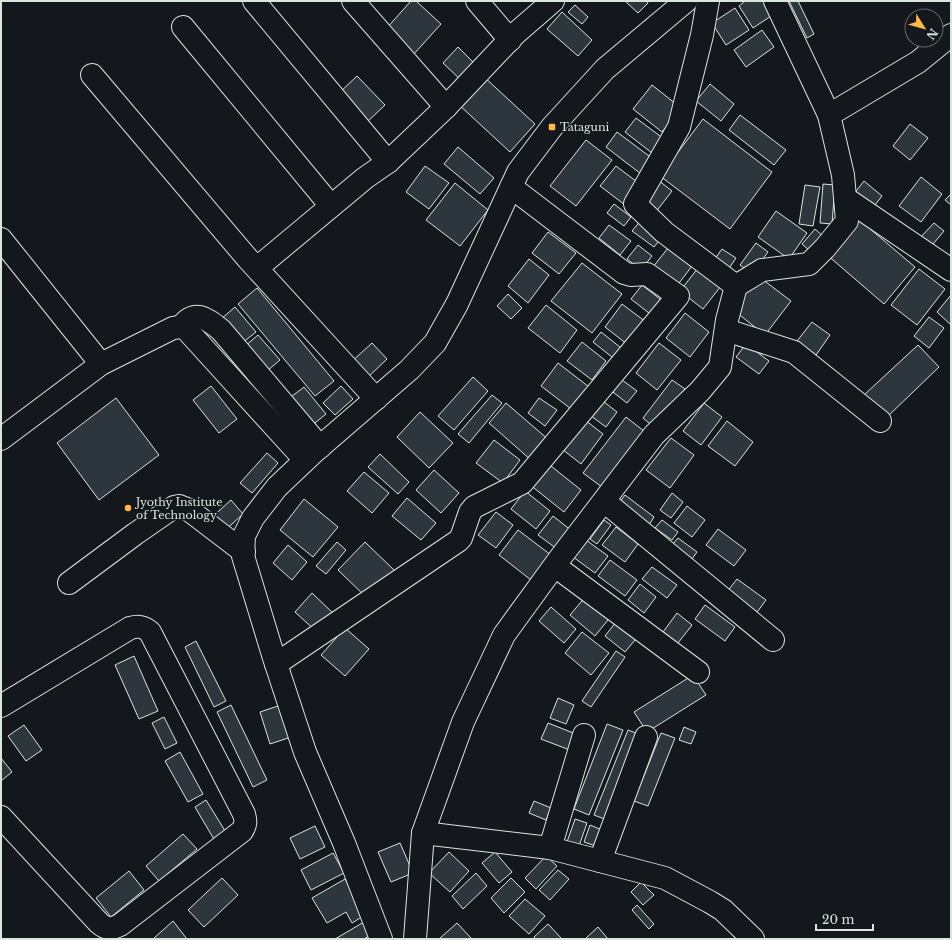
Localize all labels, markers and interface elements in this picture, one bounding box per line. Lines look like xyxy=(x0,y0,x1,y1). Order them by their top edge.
north arrow xyxy=(904,8,944,48)
text: N xyxy=(923,26,941,43)
place label: Tataguni xyxy=(560,120,610,134)
marker: Tataguni xyxy=(547,122,557,132)
place label: Jyothy Institute of Technology xyxy=(134,495,222,522)
marker: Jyothy Institute of Technology xyxy=(123,503,133,513)
scale bar xyxy=(816,906,873,932)
text: 20 m xyxy=(822,912,854,927)

